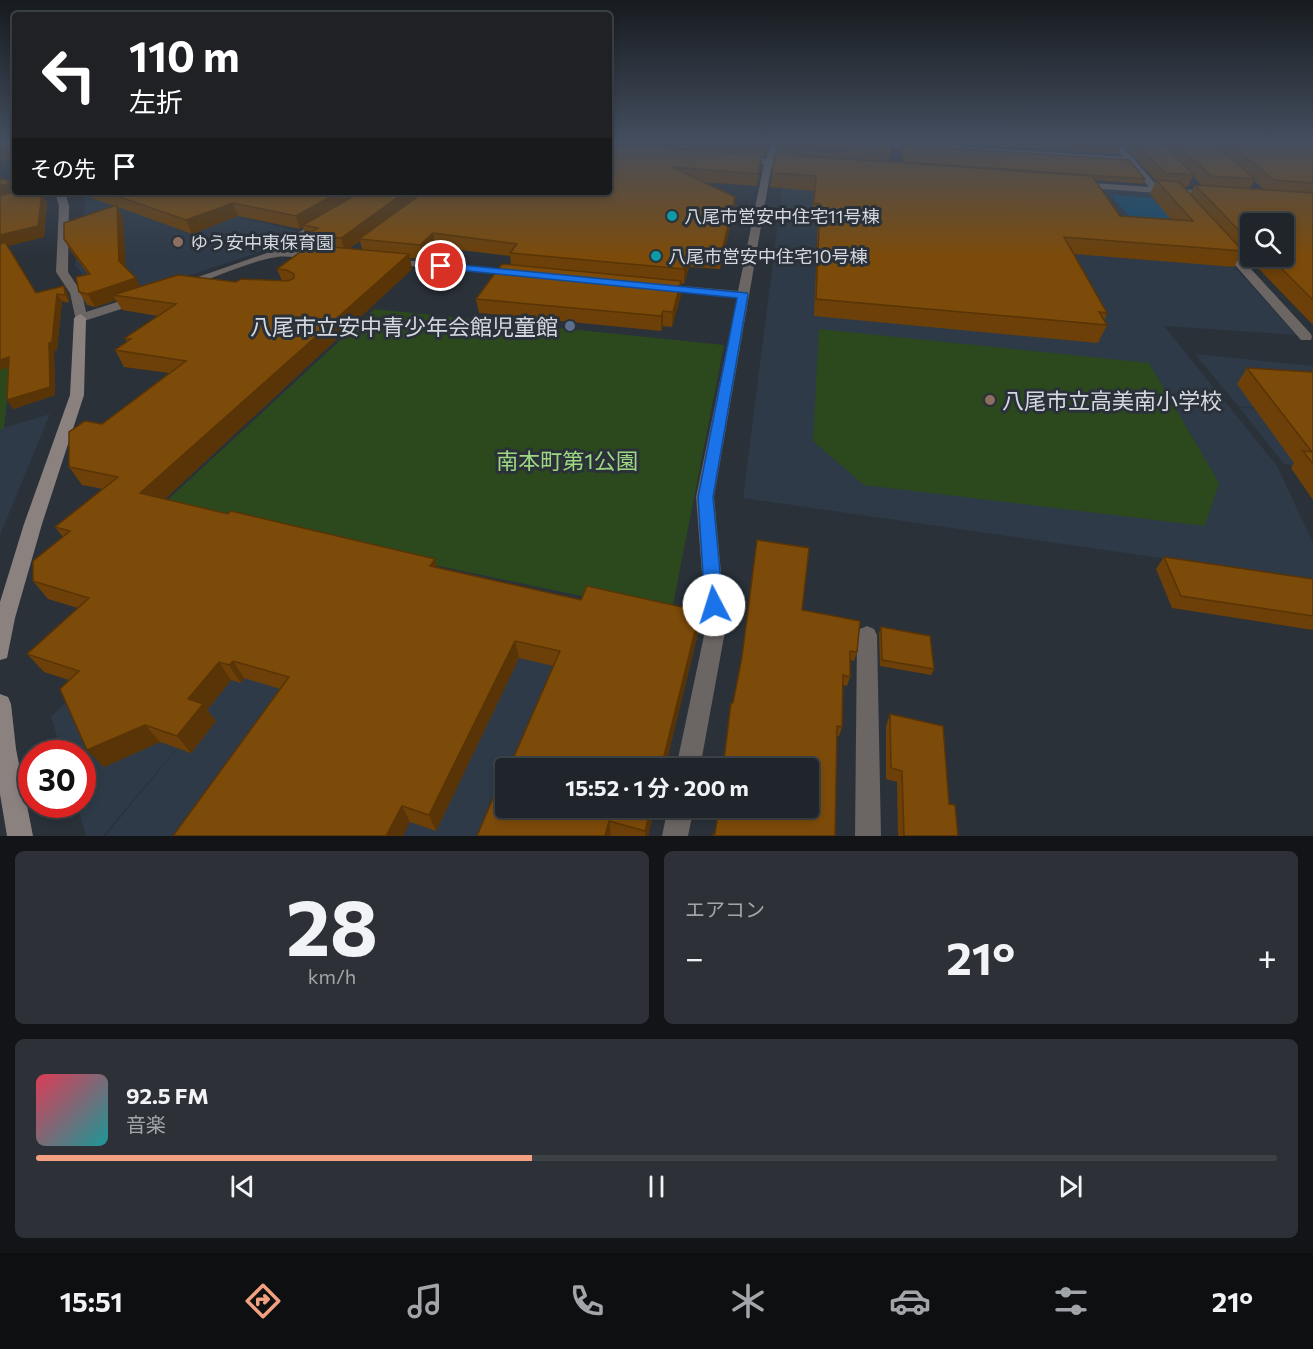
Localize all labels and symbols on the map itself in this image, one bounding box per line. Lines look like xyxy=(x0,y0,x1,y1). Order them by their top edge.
place label: 八尾市営安中住宅11号棟 xyxy=(684,205,879,227)
marker: 八尾市営安中住宅11号棟 xyxy=(665,209,679,223)
place label: ゆう安中東保育園 xyxy=(190,231,334,253)
marker: ゆう安中東保育園 xyxy=(171,235,185,249)
pin xyxy=(415,240,466,291)
place label: 八尾市営安中住宅10号棟 xyxy=(668,245,867,267)
marker: 八尾市営安中住宅10号棟 xyxy=(649,249,663,263)
place label: 八尾市立安中青少年会館児童館 xyxy=(250,313,558,340)
marker: 八尾市立安中青少年会館児童館 xyxy=(563,319,577,333)
place label: 八尾市立高美南小学校 xyxy=(1002,387,1222,414)
marker: 八尾市立高美南小学校 xyxy=(983,393,997,407)
park label: 南本町第1公園 xyxy=(496,447,638,474)
position arrow xyxy=(682,573,746,637)
speed limit sign: 30 xyxy=(18,740,96,818)

